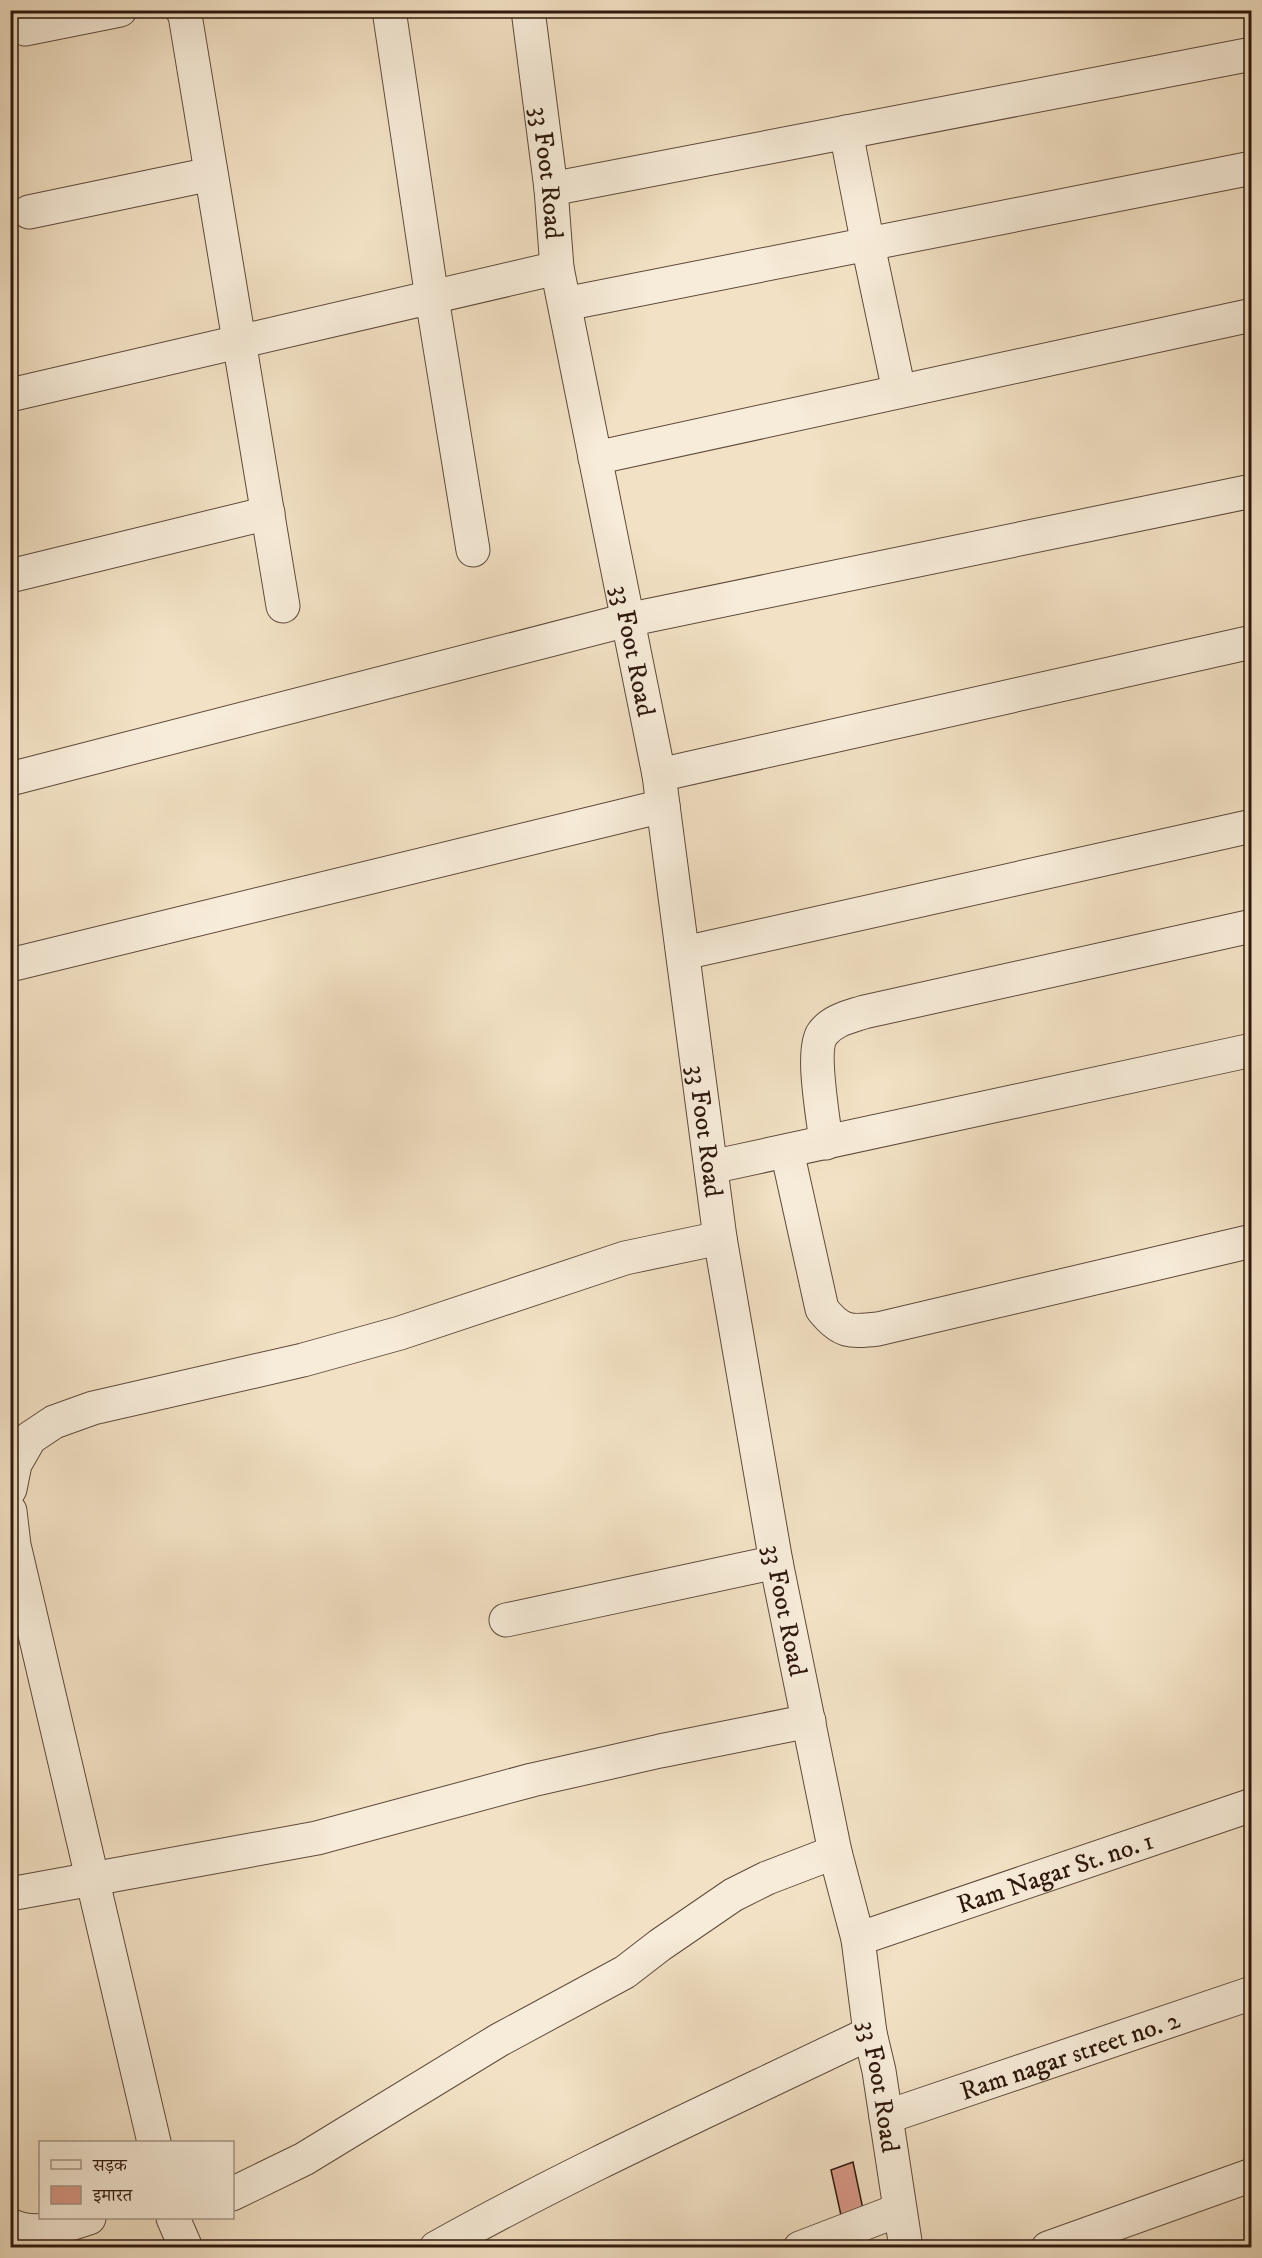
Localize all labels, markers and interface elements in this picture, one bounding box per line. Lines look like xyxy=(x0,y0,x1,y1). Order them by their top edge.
street label: 33 Foot Road xyxy=(523,105,570,240)
street label: 33 Foot Road xyxy=(603,582,662,719)
street label: 33 Foot Road xyxy=(679,1063,729,1199)
street label: 33 Foot Road xyxy=(755,1542,814,1679)
street label: Ram Nagar St. no. 1 xyxy=(953,1825,1158,1922)
street label: Ram nagar street no. 2 xyxy=(956,2004,1185,2109)
street label: 33 Foot Road xyxy=(851,2019,906,2155)
legend xyxy=(39,2141,234,2219)
text: सड़क xyxy=(92,2155,128,2177)
text: इमारत xyxy=(92,2185,133,2207)

